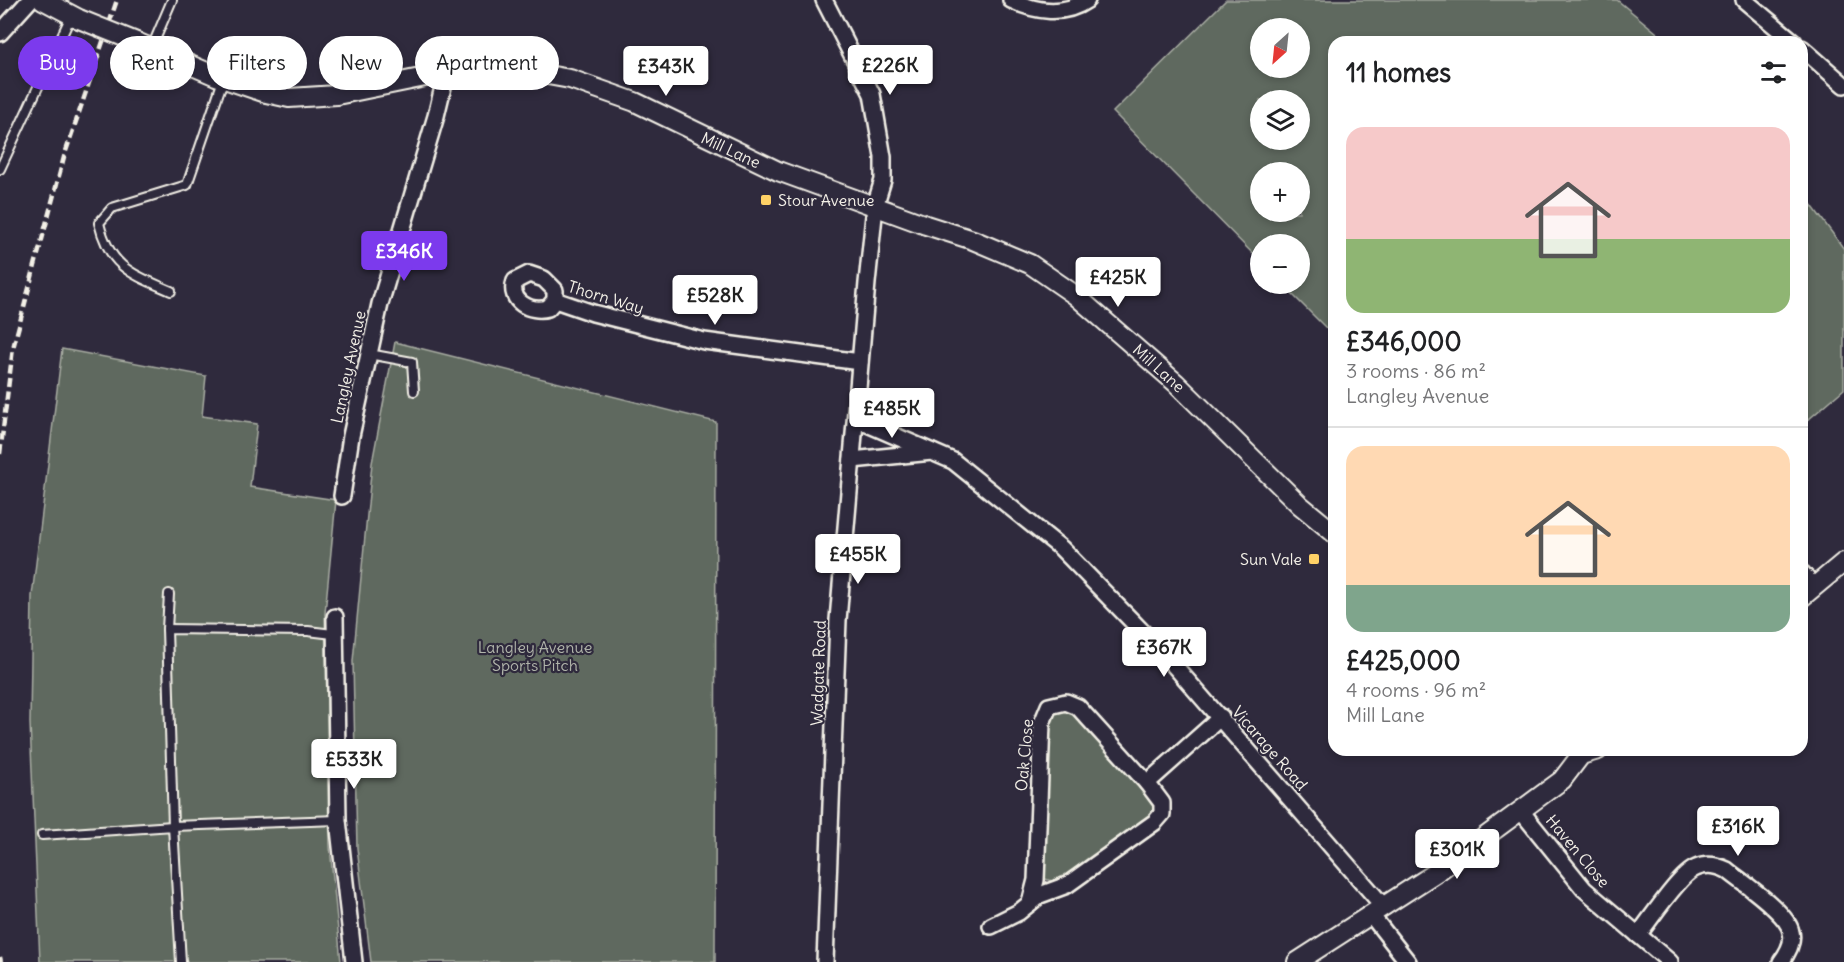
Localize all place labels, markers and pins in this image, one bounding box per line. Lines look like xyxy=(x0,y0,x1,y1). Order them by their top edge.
pin: £226K xyxy=(848,45,932,96)
pin: £343K xyxy=(624,46,708,97)
place label: Stour Avenue xyxy=(778,190,874,210)
marker: Stour Avenue xyxy=(759,193,773,207)
pin: £346K xyxy=(362,231,446,282)
pin: £425K xyxy=(1076,257,1160,308)
pin: £528K xyxy=(673,275,757,326)
pin: £485K xyxy=(850,388,934,439)
pin: £455K xyxy=(816,534,900,585)
place label: Sun Vale xyxy=(1240,549,1302,569)
marker: Sun Vale xyxy=(1307,552,1321,566)
pin: £367K xyxy=(1122,627,1206,678)
pin: £533K xyxy=(312,739,396,790)
pin: £316K xyxy=(1696,806,1780,857)
pin: £301K xyxy=(1415,829,1499,880)

